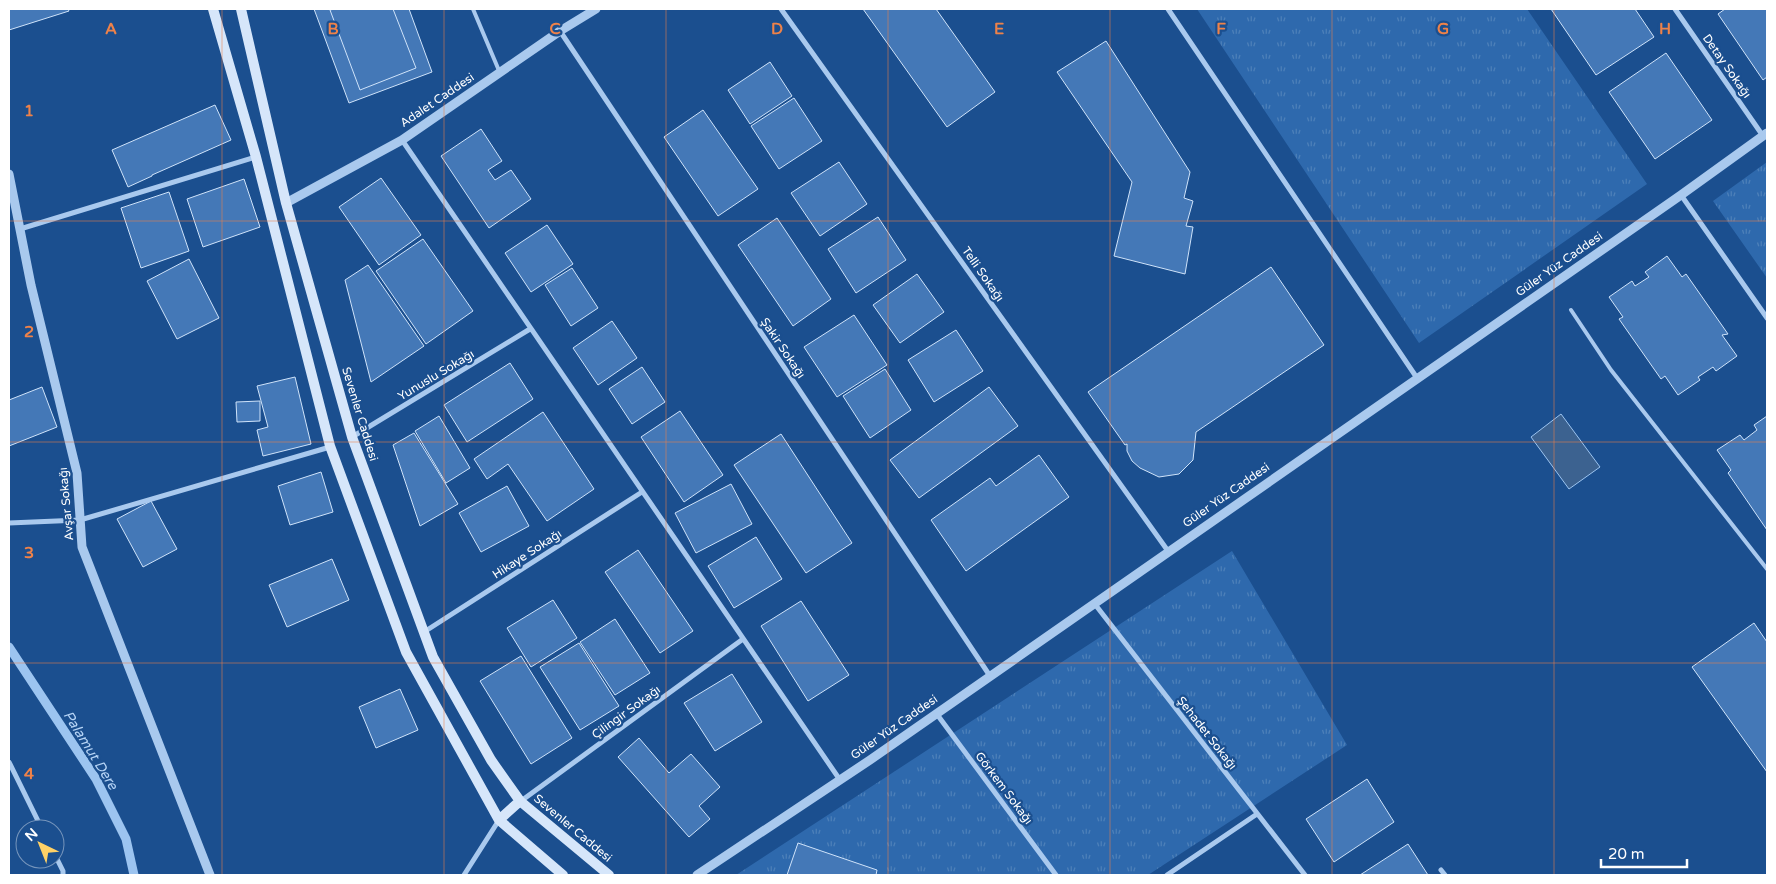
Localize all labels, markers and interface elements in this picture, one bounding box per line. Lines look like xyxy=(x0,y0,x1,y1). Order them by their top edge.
text: A xyxy=(105,19,117,39)
text: B xyxy=(327,19,339,39)
text: C xyxy=(549,19,561,39)
text: D xyxy=(771,19,783,39)
text: E xyxy=(994,19,1004,39)
text: F xyxy=(1216,19,1226,39)
text: G xyxy=(1437,19,1449,39)
text: H xyxy=(1659,19,1671,39)
street label: Detay Sokağı xyxy=(1700,31,1754,101)
street label: Adalet Caddesi xyxy=(397,70,477,130)
text: 1 xyxy=(24,101,34,121)
street label: Güler Yüz Caddesi xyxy=(1513,229,1605,299)
street label: Telli Sokağı xyxy=(959,244,1007,304)
street label: Şakir Sokağı xyxy=(758,315,808,381)
text: 2 xyxy=(24,322,34,342)
street label: Yunuslu Sokağı xyxy=(395,347,477,403)
street label: Sevenler Caddesi xyxy=(339,365,381,463)
street label: Güler Yüz Caddesi xyxy=(1180,460,1272,530)
street label: Avşar Sokağı xyxy=(56,467,76,541)
street label: Hikaye Sokağı xyxy=(490,526,564,582)
text: 3 xyxy=(24,543,34,563)
street label: Çilingir Sokağı xyxy=(589,682,663,742)
street label: Güler Yüz Caddesi xyxy=(848,692,940,762)
street label: Şehadet Sokağı xyxy=(1174,694,1240,772)
water label: Palamut Dere xyxy=(60,708,122,794)
street label: Görkem Sokağı xyxy=(972,749,1036,827)
text: 4 xyxy=(24,764,34,784)
street label: Sevenler Caddesi xyxy=(531,791,615,865)
north arrow xyxy=(15,819,65,869)
text: N xyxy=(22,825,41,845)
scale bar xyxy=(1601,836,1687,868)
text: 20 m xyxy=(1608,845,1645,863)

